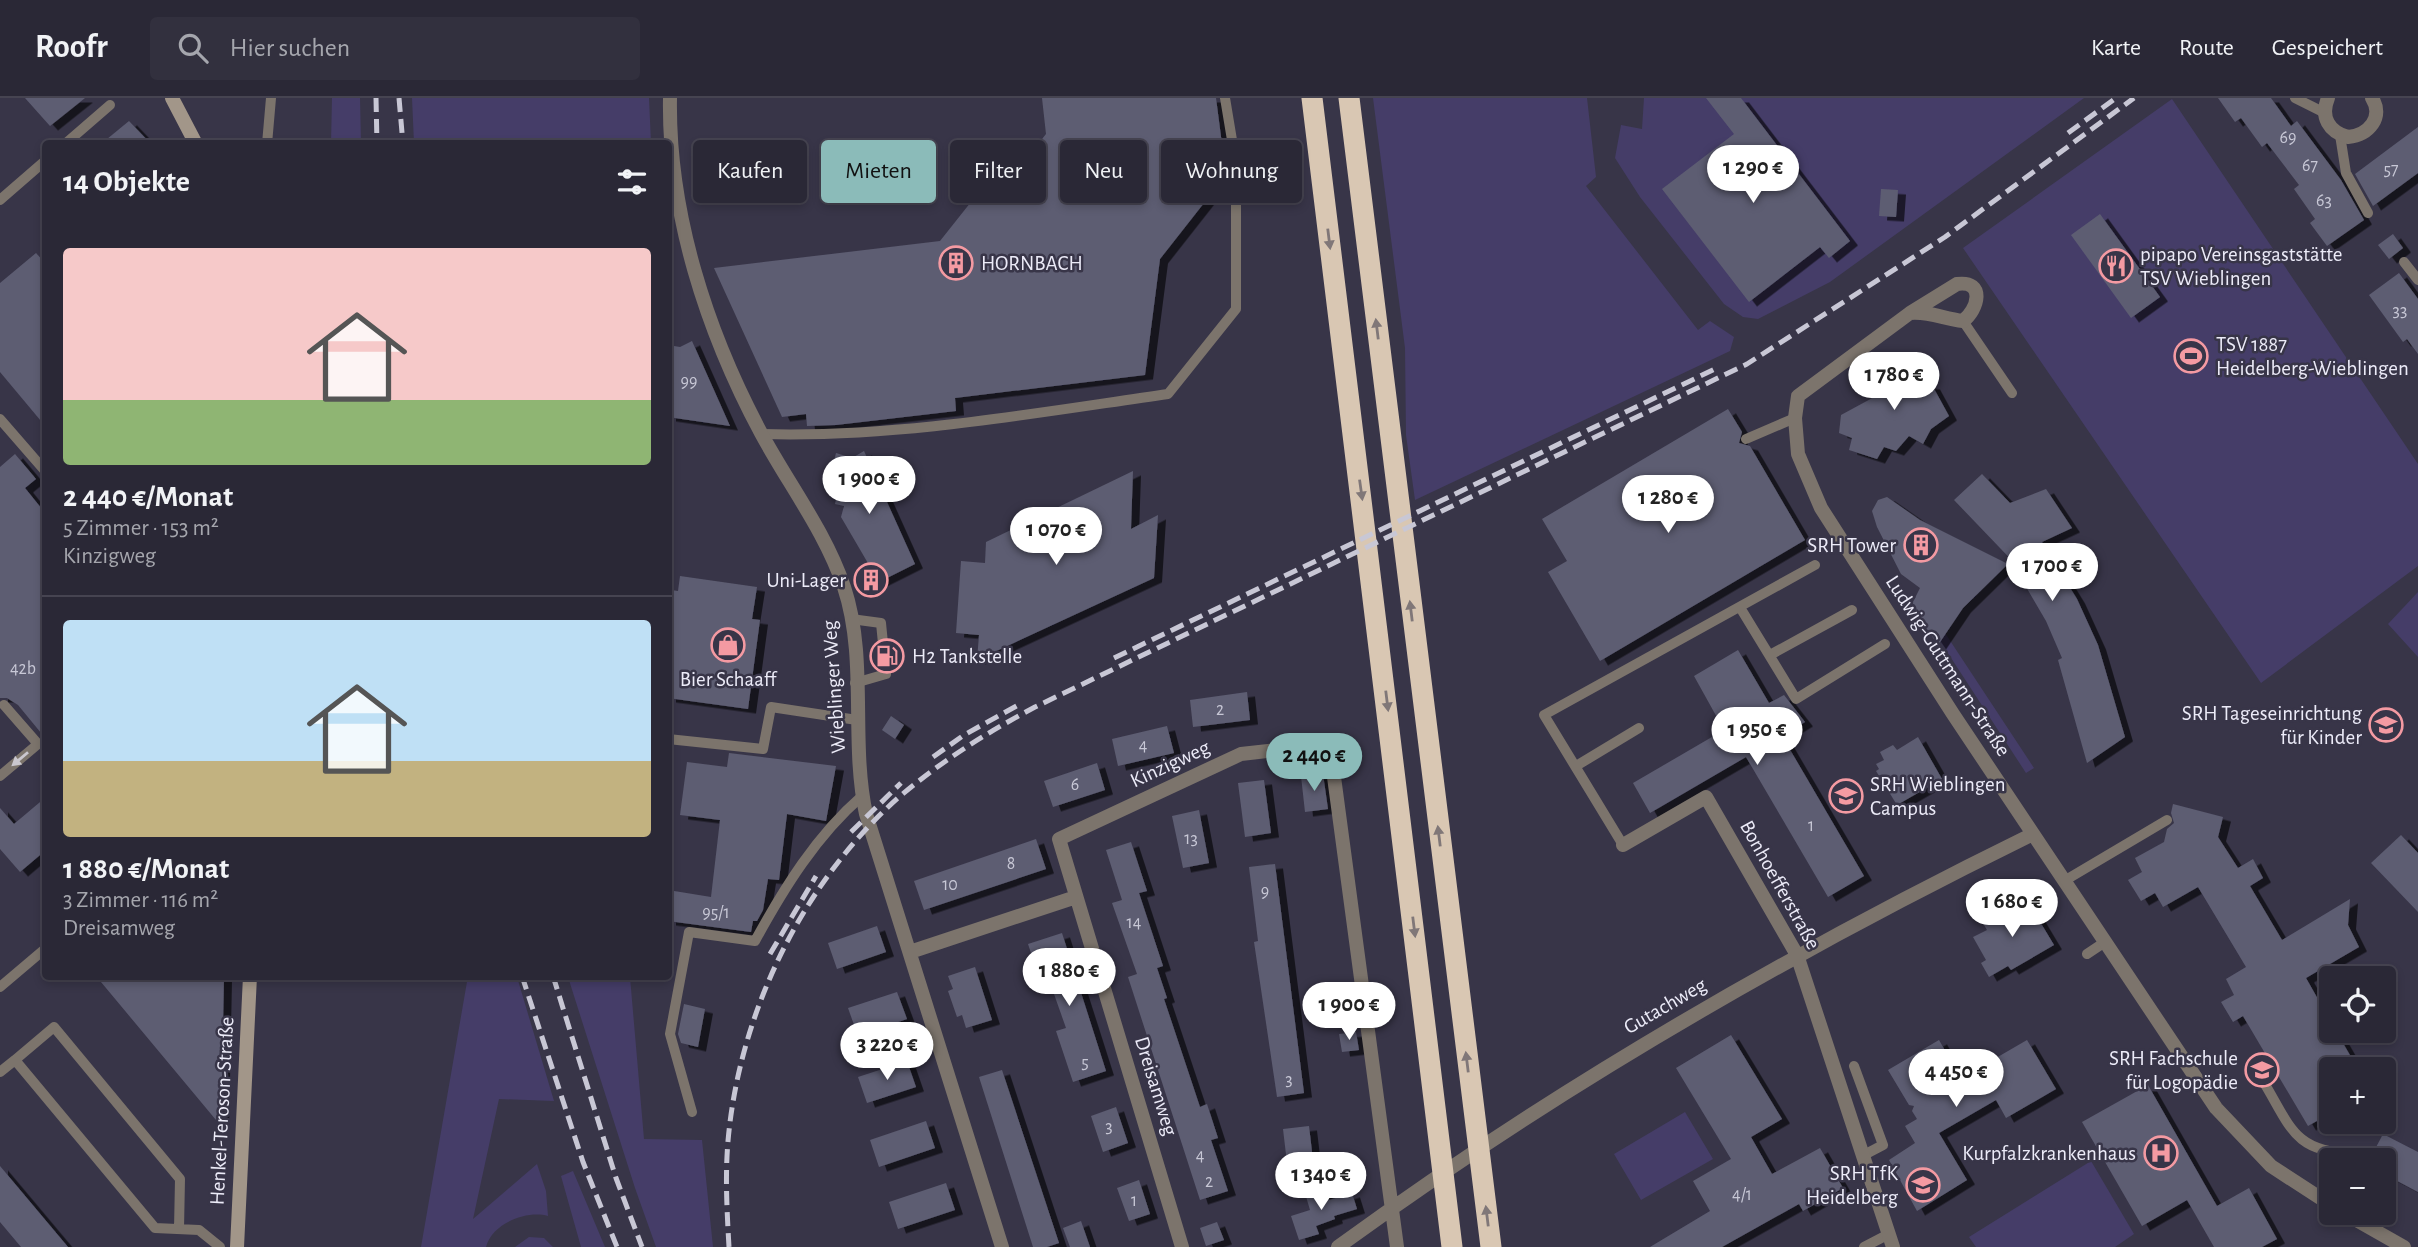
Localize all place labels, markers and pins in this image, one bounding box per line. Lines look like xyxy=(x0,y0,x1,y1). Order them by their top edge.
pin: 1 290 € xyxy=(1688,146,1818,205)
building icon: HORNBACH xyxy=(937,244,975,282)
place label: pipapo Vereinsgaststätte TSV Wieblingen xyxy=(2140,244,2342,289)
restaurant icon: pipapo Vereinsgaststätte TSV Wieblingen xyxy=(2097,247,2135,285)
place label: HORNBACH xyxy=(981,253,1083,274)
place label: TSV 1887 Heidelberg-Wieblingen xyxy=(2216,334,2409,379)
sports icon: TSV 1887 Heidelberg-Wieblingen xyxy=(2172,337,2210,375)
pin: 1 780 € xyxy=(1829,352,1959,412)
pin: 1 900 € xyxy=(804,456,934,516)
pin: 1 280 € xyxy=(1603,476,1733,535)
pin: 1 070 € xyxy=(991,508,1121,567)
building icon: SRH Tower xyxy=(1902,526,1940,564)
place label: SRH Tower xyxy=(1807,535,1896,556)
pin: 1 700 € xyxy=(1987,544,2117,603)
building icon: Uni-Lager xyxy=(852,561,890,599)
place label: Uni-Lager xyxy=(766,570,846,591)
shop icon: Bier Schaaff xyxy=(709,626,747,664)
fuel station icon: H2 Tankstelle xyxy=(868,637,906,675)
place label: H2 Tankstelle xyxy=(912,646,1022,667)
place label: Bier Schaaff xyxy=(680,669,778,690)
place label: SRH Tageseinrichtung für Kinder xyxy=(2182,703,2363,748)
school or university icon: SRH Tageseinrichtung für Kinder xyxy=(2367,706,2405,744)
pin: 1 950 € xyxy=(1692,708,1822,767)
pin: 2 440 € xyxy=(1249,734,1379,793)
place label: SRH Wieblingen Campus xyxy=(1870,774,2006,819)
school or university icon: SRH Wieblingen Campus xyxy=(1827,777,1865,815)
pin: 1 680 € xyxy=(1947,880,2077,939)
pin: 1 880 € xyxy=(1004,948,1134,1008)
pin: 1 900 € xyxy=(1284,982,1414,1042)
pin: 3 220 € xyxy=(822,1023,952,1082)
place label: SRH Fachschule für Logopädie xyxy=(2109,1048,2238,1093)
pin: 4 450 € xyxy=(1891,1049,2021,1109)
school or university icon: SRH Fachschule für Logopädie xyxy=(2243,1051,2281,1089)
hospital icon: Kurpfalzkrankenhaus xyxy=(2142,1134,2180,1172)
place label: Kurpfalzkrankenhaus xyxy=(1962,1143,2136,1164)
pin: 1 340 € xyxy=(1256,1152,1386,1212)
place label: SRH TfK Heidelberg xyxy=(1806,1163,1899,1208)
school or university icon: SRH TfK Heidelberg xyxy=(1904,1166,1942,1204)

